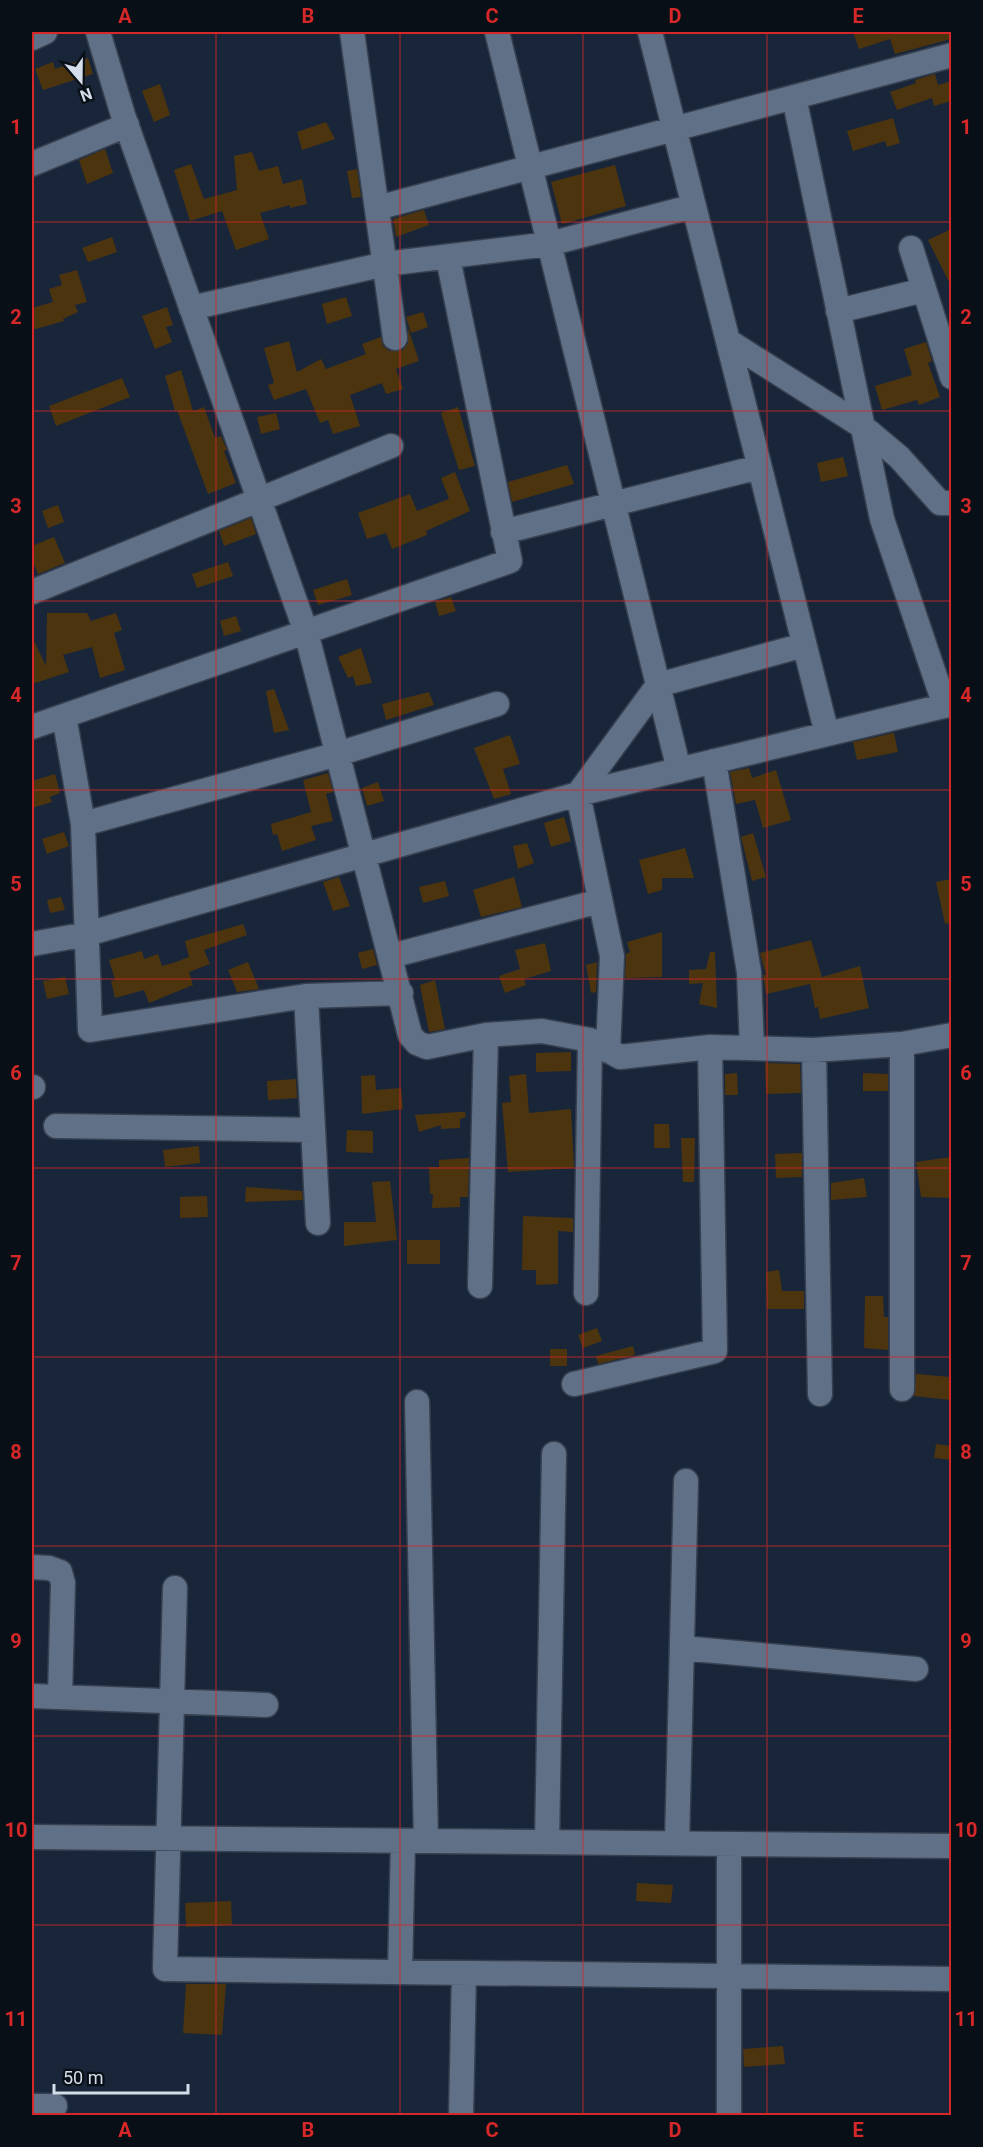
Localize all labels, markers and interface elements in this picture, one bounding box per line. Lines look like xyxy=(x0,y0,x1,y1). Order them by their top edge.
text: A xyxy=(118,4,132,28)
text: B xyxy=(302,4,314,28)
text: C xyxy=(485,4,499,28)
text: D xyxy=(669,4,682,28)
text: E xyxy=(852,4,864,28)
north arrow xyxy=(51,51,111,111)
text: N xyxy=(77,84,95,105)
text: 1 xyxy=(10,115,22,139)
text: 1 xyxy=(960,115,972,139)
text: 2 xyxy=(10,305,22,329)
text: 2 xyxy=(960,305,972,329)
text: 3 xyxy=(10,494,22,518)
text: 3 xyxy=(960,494,972,518)
text: 4 xyxy=(10,683,22,707)
text: 4 xyxy=(960,683,972,707)
text: 5 xyxy=(10,872,22,896)
text: 5 xyxy=(960,872,972,896)
text: 6 xyxy=(10,1061,22,1085)
text: 6 xyxy=(960,1061,972,1085)
text: 7 xyxy=(10,1251,22,1275)
text: 7 xyxy=(960,1251,972,1275)
text: 8 xyxy=(10,1440,22,1464)
text: 8 xyxy=(960,1440,972,1464)
text: 9 xyxy=(10,1629,22,1653)
text: 9 xyxy=(960,1629,972,1653)
text: 10 xyxy=(5,1818,27,1842)
text: 10 xyxy=(955,1818,977,1842)
text: 11 xyxy=(5,2007,27,2031)
text: 11 xyxy=(955,2007,977,2031)
scale bar xyxy=(54,2057,188,2095)
text: 50 m xyxy=(63,2067,103,2088)
text: A xyxy=(118,2118,132,2142)
text: B xyxy=(302,2118,314,2142)
text: C xyxy=(485,2118,499,2142)
text: D xyxy=(669,2118,682,2142)
text: E xyxy=(852,2118,864,2142)

